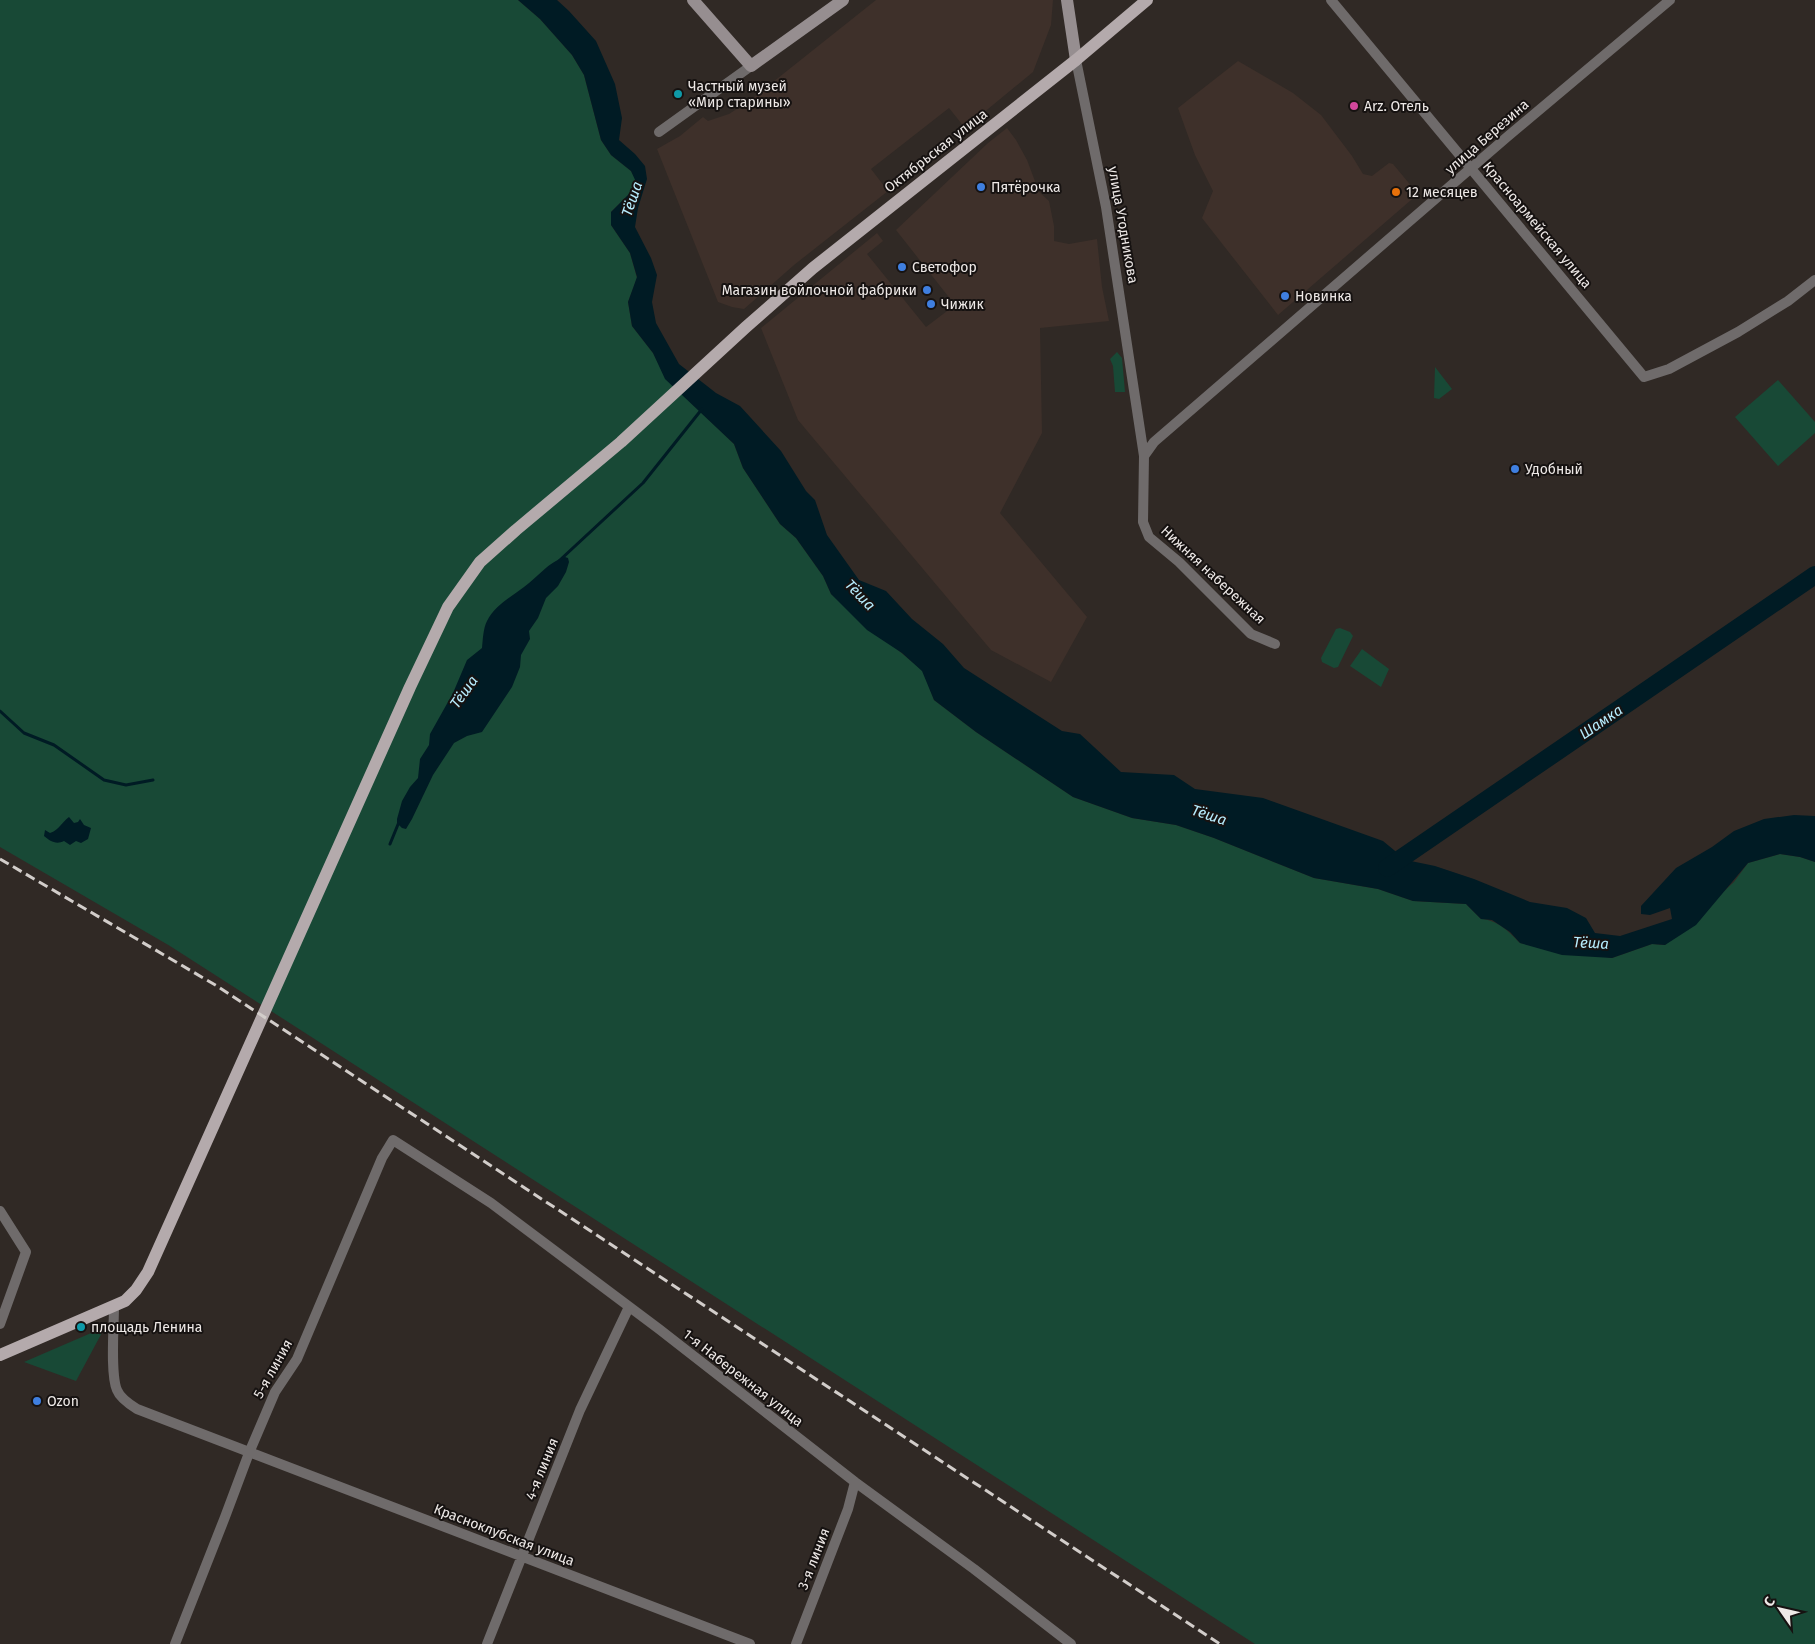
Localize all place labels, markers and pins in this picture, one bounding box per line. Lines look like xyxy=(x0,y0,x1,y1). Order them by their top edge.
place label: Частный музей «Мир старины» xyxy=(688,78,791,111)
marker: Частный музей «Мир старины» xyxy=(672,88,684,100)
place label: Arz. Отель xyxy=(1364,98,1429,115)
marker: Arz. Отель xyxy=(1348,100,1360,112)
place label: Пятёрочка xyxy=(991,179,1061,196)
marker: Пятёрочка xyxy=(975,181,987,193)
place label: 12 месяцев xyxy=(1406,184,1478,201)
marker: 12 месяцев xyxy=(1390,186,1402,198)
place label: Светофор xyxy=(912,259,977,276)
marker: Светофор xyxy=(896,261,908,273)
place label: Магазин войлочной фабрики xyxy=(722,282,917,299)
marker: Магазин войлочной фабрики xyxy=(921,284,933,296)
place label: Новинка xyxy=(1295,288,1352,305)
marker: Новинка xyxy=(1279,290,1291,302)
place label: Чижик xyxy=(941,296,984,313)
marker: Чижик xyxy=(925,298,937,310)
place label: Удобный xyxy=(1525,461,1583,478)
marker: Удобный xyxy=(1509,463,1521,475)
place label: площадь Ленина xyxy=(91,1319,202,1336)
marker: площадь Ленина xyxy=(75,1321,87,1333)
place label: Ozon xyxy=(47,1393,79,1410)
marker: Ozon xyxy=(31,1395,43,1407)

